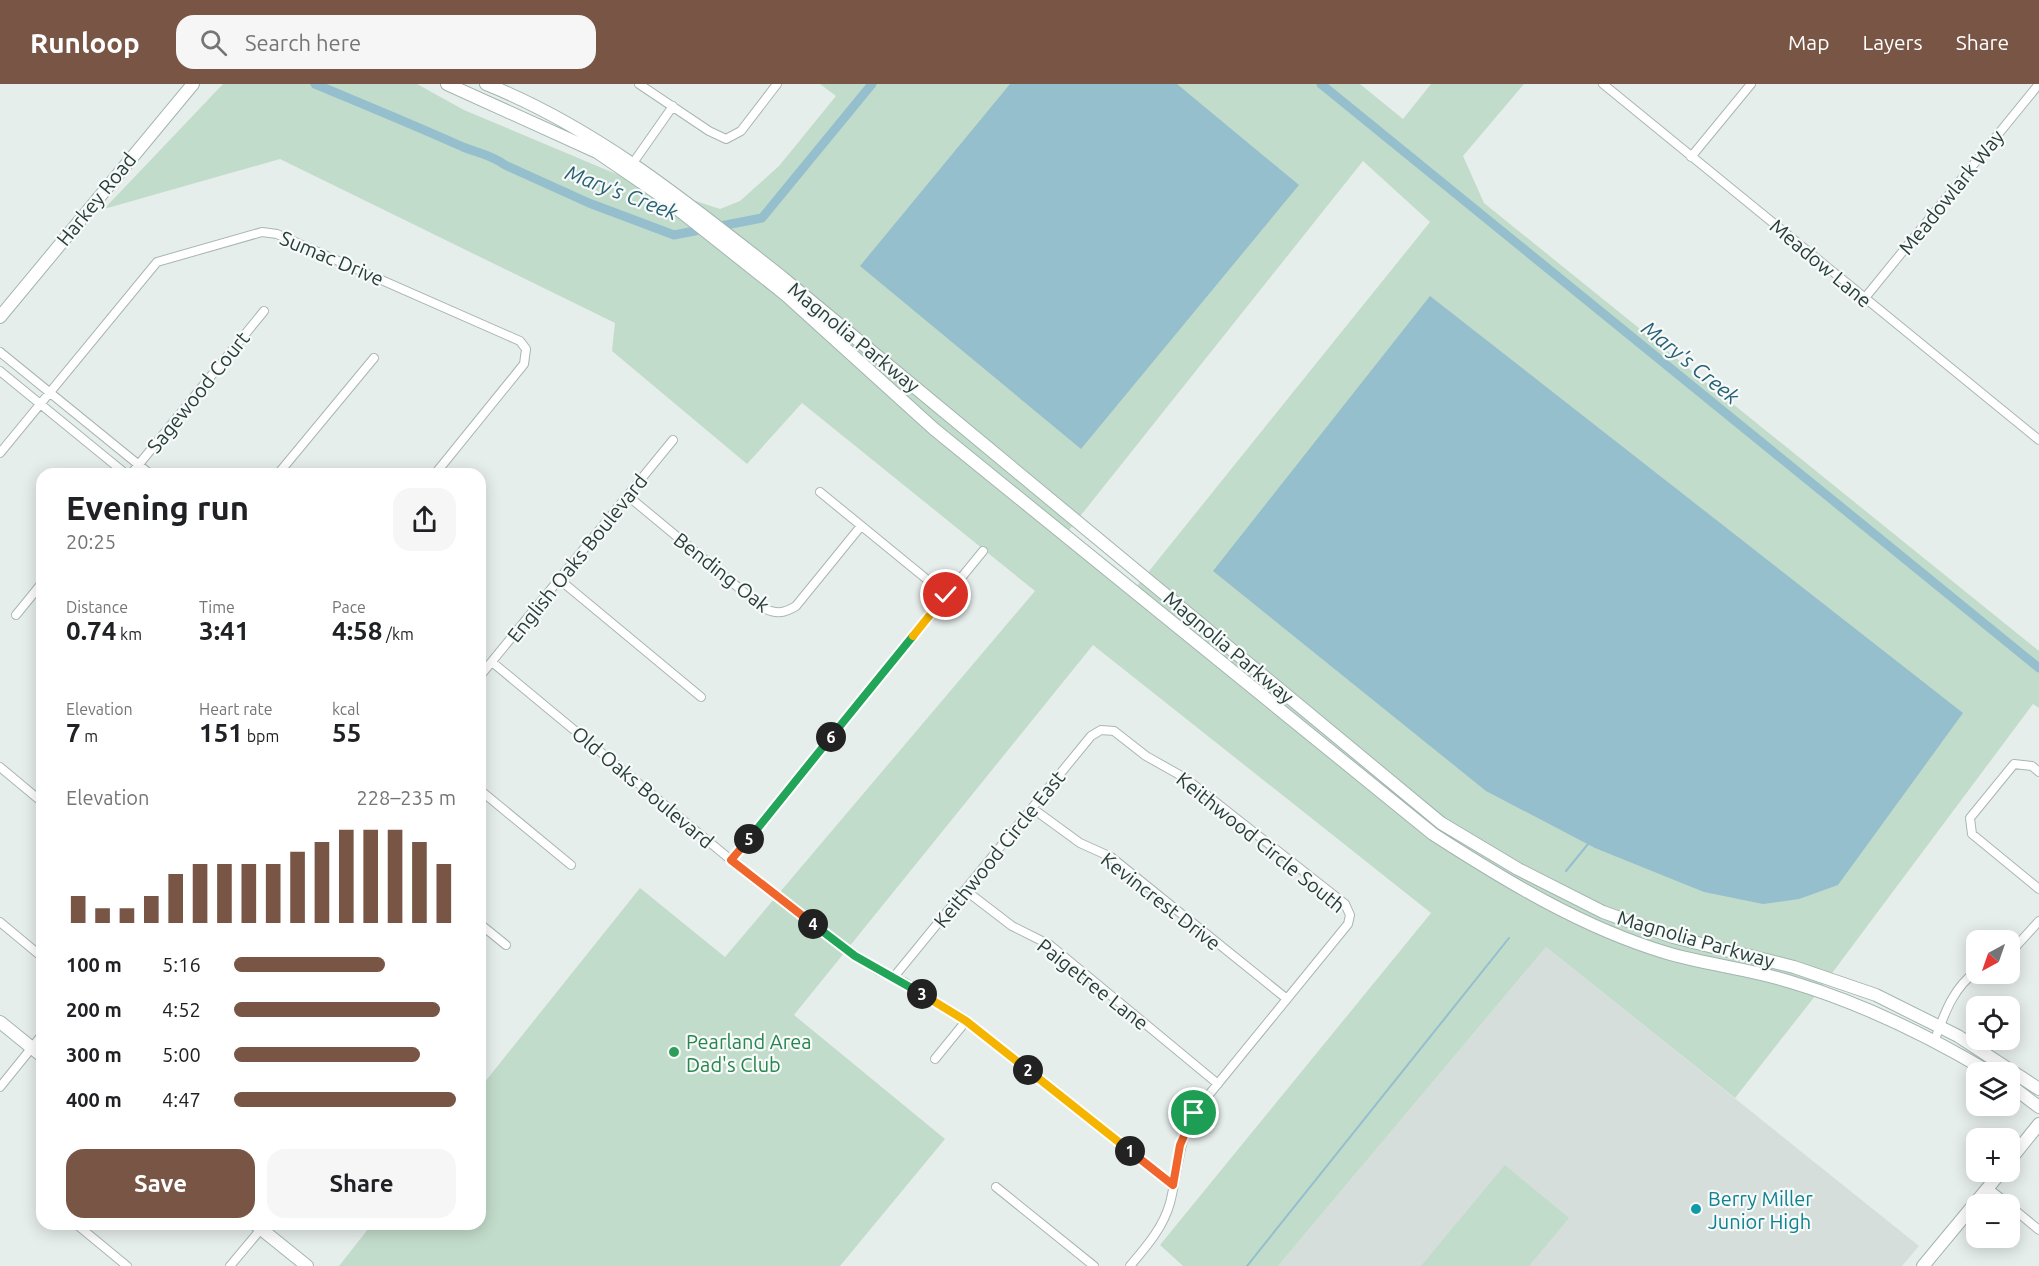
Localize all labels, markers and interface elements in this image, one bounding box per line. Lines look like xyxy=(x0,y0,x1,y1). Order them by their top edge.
search box xyxy=(176,15,596,69)
icon: search xyxy=(197,26,230,59)
text: Runloop xyxy=(30,27,140,58)
text: Search here xyxy=(245,30,361,55)
text: Map xyxy=(1788,30,1829,54)
text: Layers xyxy=(1862,30,1923,54)
text: Share xyxy=(1956,30,2009,54)
street label: Meadowlark Way xyxy=(1894,125,2008,259)
street label: Harkey Road xyxy=(52,148,140,250)
water label: Mary's Creek xyxy=(562,160,682,225)
street label: Meadow Lane xyxy=(1766,214,1876,312)
street label: Sumac Drive xyxy=(277,226,387,290)
street label: Magnolia Parkway xyxy=(784,277,925,397)
water label: Mary's Creek xyxy=(1637,315,1745,409)
street label: Sagewood Court xyxy=(142,327,254,457)
street label: English Oaks Boulevard xyxy=(502,469,652,647)
button: share xyxy=(393,488,456,551)
text: Evening run xyxy=(66,489,249,526)
street label: Bending Oak xyxy=(670,527,774,617)
text: 20:25 xyxy=(66,530,116,553)
pin xyxy=(920,569,971,620)
icon: check xyxy=(929,578,962,611)
street label: Magnolia Parkway xyxy=(1159,586,1299,708)
text: Distance xyxy=(66,598,128,616)
text: Time xyxy=(199,598,235,616)
text: Pace xyxy=(332,598,366,616)
text: 0.74 xyxy=(66,616,116,645)
text: 3:41 xyxy=(199,616,249,645)
text: 4:58 xyxy=(332,616,382,645)
text: km xyxy=(116,625,142,643)
text: /km xyxy=(382,625,414,643)
text: Elevation xyxy=(66,700,133,718)
text: Heart rate xyxy=(199,700,273,718)
text: kcal xyxy=(332,700,360,718)
text: 7 xyxy=(66,718,81,747)
text: 151 xyxy=(199,718,243,747)
text: 55 xyxy=(332,718,361,747)
street label: Old Oaks Boulevard xyxy=(568,721,718,853)
pin: 6 xyxy=(816,722,846,752)
text: m xyxy=(81,727,98,745)
text: bpm xyxy=(243,727,279,745)
text: 6 xyxy=(826,728,836,746)
street label: Keithwood Circle East xyxy=(929,766,1069,932)
street label: Keithwood Circle South xyxy=(1172,767,1350,917)
text: Elevation xyxy=(66,786,149,809)
text: 228–235 m xyxy=(357,786,456,809)
pin: 5 xyxy=(734,824,764,854)
text: 5 xyxy=(744,830,754,848)
street label: Kevincrest Drive xyxy=(1097,847,1225,955)
street label: Magnolia Parkway xyxy=(1615,906,1778,973)
pin: 4 xyxy=(798,909,828,939)
text: 4 xyxy=(808,915,818,933)
north arrow xyxy=(1966,930,2020,984)
map controls xyxy=(1966,930,2020,1248)
street label: Paigetree Lane xyxy=(1033,934,1153,1034)
text: 100 m xyxy=(66,953,122,976)
text: 5:16 xyxy=(162,953,201,976)
pin: 3 xyxy=(907,979,937,1009)
text: 3 xyxy=(917,985,927,1003)
button: locate xyxy=(1966,996,2020,1050)
text: 200 m xyxy=(66,998,122,1021)
text: 4:52 xyxy=(162,998,201,1021)
place label: Pearland Area Dad's Club xyxy=(686,1030,812,1076)
text: 300 m xyxy=(66,1043,122,1066)
text: 5:00 xyxy=(162,1043,201,1066)
marker: Pearland Area Dad's Club xyxy=(667,1045,681,1059)
pin: 2 xyxy=(1013,1055,1043,1085)
text: 2 xyxy=(1023,1061,1033,1079)
button: layers xyxy=(1966,1062,2020,1116)
pin xyxy=(1168,1087,1219,1138)
text: 400 m xyxy=(66,1088,122,1111)
text: 4:47 xyxy=(162,1088,201,1111)
icon: arrive xyxy=(1177,1096,1210,1129)
button: + xyxy=(1966,1128,2020,1182)
pin: 1 xyxy=(1115,1136,1145,1166)
text: 1 xyxy=(1125,1142,1135,1160)
button: Save xyxy=(66,1149,255,1218)
button: Share xyxy=(267,1149,456,1218)
place label: Berry Miller Junior High xyxy=(1708,1187,1813,1233)
button: − xyxy=(1966,1194,2020,1248)
marker: Berry Miller Junior High xyxy=(1689,1202,1703,1216)

